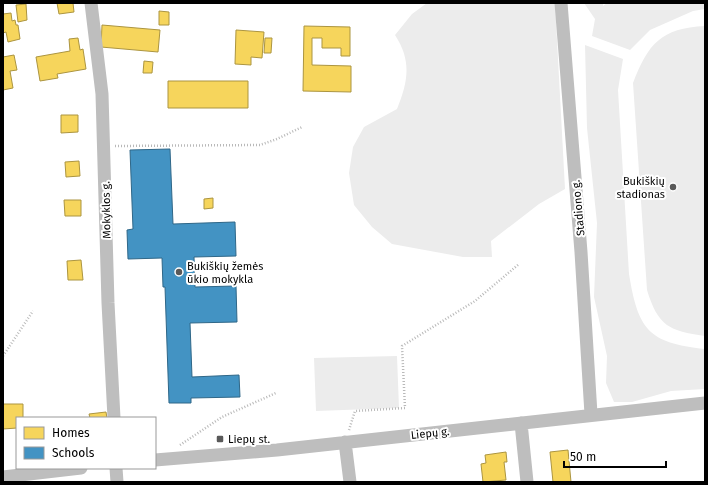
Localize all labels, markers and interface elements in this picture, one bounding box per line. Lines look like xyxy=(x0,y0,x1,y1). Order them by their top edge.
place label: Bukiškių stadionas xyxy=(616,175,665,201)
street label: Stadiono g. xyxy=(570,179,587,236)
street label: Mokyklos g. xyxy=(99,181,114,239)
marker: Bukiškių stadionas xyxy=(668,182,678,192)
place label: Bukiškių žemės ūkio mokykla xyxy=(187,260,263,286)
marker: Bukiškių žemės ūkio mokykla xyxy=(174,267,184,277)
legend xyxy=(16,417,156,469)
street label: Liepų g. xyxy=(410,425,450,442)
text: Homes xyxy=(52,426,90,440)
place label: Liepų st. xyxy=(228,433,271,446)
marker: Liepų st. xyxy=(215,434,225,444)
scale bar xyxy=(564,443,666,469)
text: Schools xyxy=(52,446,95,460)
text: 50 m xyxy=(570,450,596,464)

